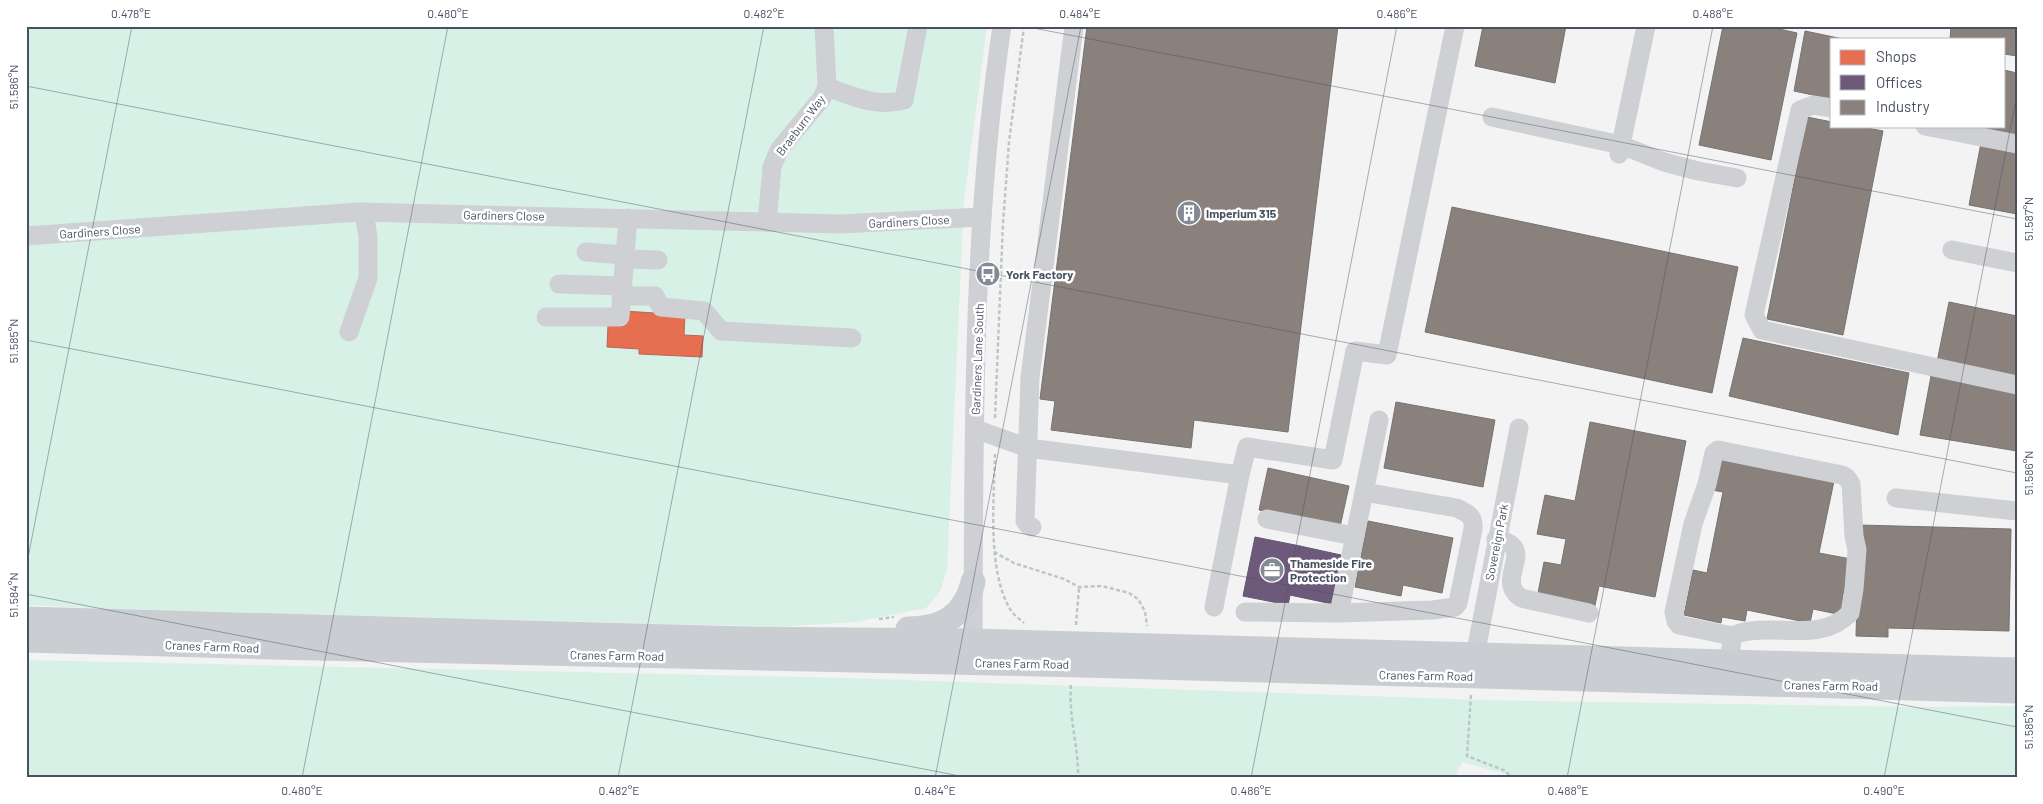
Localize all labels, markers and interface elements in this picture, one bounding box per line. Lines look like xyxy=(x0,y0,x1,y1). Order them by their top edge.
text: 0.478°E xyxy=(111,6,151,20)
text: 0.480°E xyxy=(427,6,469,20)
text: 0.482°E xyxy=(743,6,785,20)
text: 0.484°E xyxy=(1059,6,1101,20)
text: 0.486°E xyxy=(1377,6,1418,20)
text: 0.488°E xyxy=(1692,6,1734,20)
legend xyxy=(1830,38,2006,128)
text: Shops xyxy=(1876,47,1916,65)
text: 51.586°N xyxy=(6,65,20,109)
text: Offices xyxy=(1876,73,1922,91)
street label: Braeburn Way xyxy=(773,92,828,158)
text: Industry xyxy=(1876,97,1930,115)
text: 51.587°N xyxy=(2021,197,2035,241)
building icon: Imperium 315 xyxy=(1176,200,1202,226)
place label: Imperium 315 xyxy=(1206,206,1277,220)
street label: Gardiners Close xyxy=(463,207,545,223)
street label: Gardiners Close xyxy=(868,212,950,230)
street label: Gardiners Close xyxy=(59,221,141,241)
bus stop icon: York Factory xyxy=(975,261,1001,287)
place label: York Factory xyxy=(1006,267,1073,281)
street label: Gardiners Lane South xyxy=(968,303,986,415)
text: 51.585°N xyxy=(6,319,20,363)
text: 51.586°N xyxy=(2021,451,2035,495)
street label: Sovereign Park xyxy=(1482,502,1510,582)
place label: Thameside Fire Protection xyxy=(1290,556,1372,584)
office icon: Thameside Fire Protection xyxy=(1259,557,1285,583)
text: 51.584°N xyxy=(6,572,20,618)
street label: Cranes Farm Road xyxy=(165,637,259,655)
street label: Cranes Farm Road xyxy=(570,647,664,663)
street label: Cranes Farm Road xyxy=(975,655,1069,671)
street label: Cranes Farm Road xyxy=(1379,667,1473,683)
street label: Cranes Farm Road xyxy=(1784,677,1878,693)
text: 51.585°N xyxy=(2021,705,2035,749)
text: 0.480°E xyxy=(281,783,323,797)
text: 0.482°E xyxy=(598,783,640,797)
text: 0.484°E xyxy=(914,783,956,797)
text: 0.486°E xyxy=(1231,783,1272,797)
text: 0.488°E xyxy=(1547,783,1589,797)
text: 0.490°E xyxy=(1863,783,1905,797)

